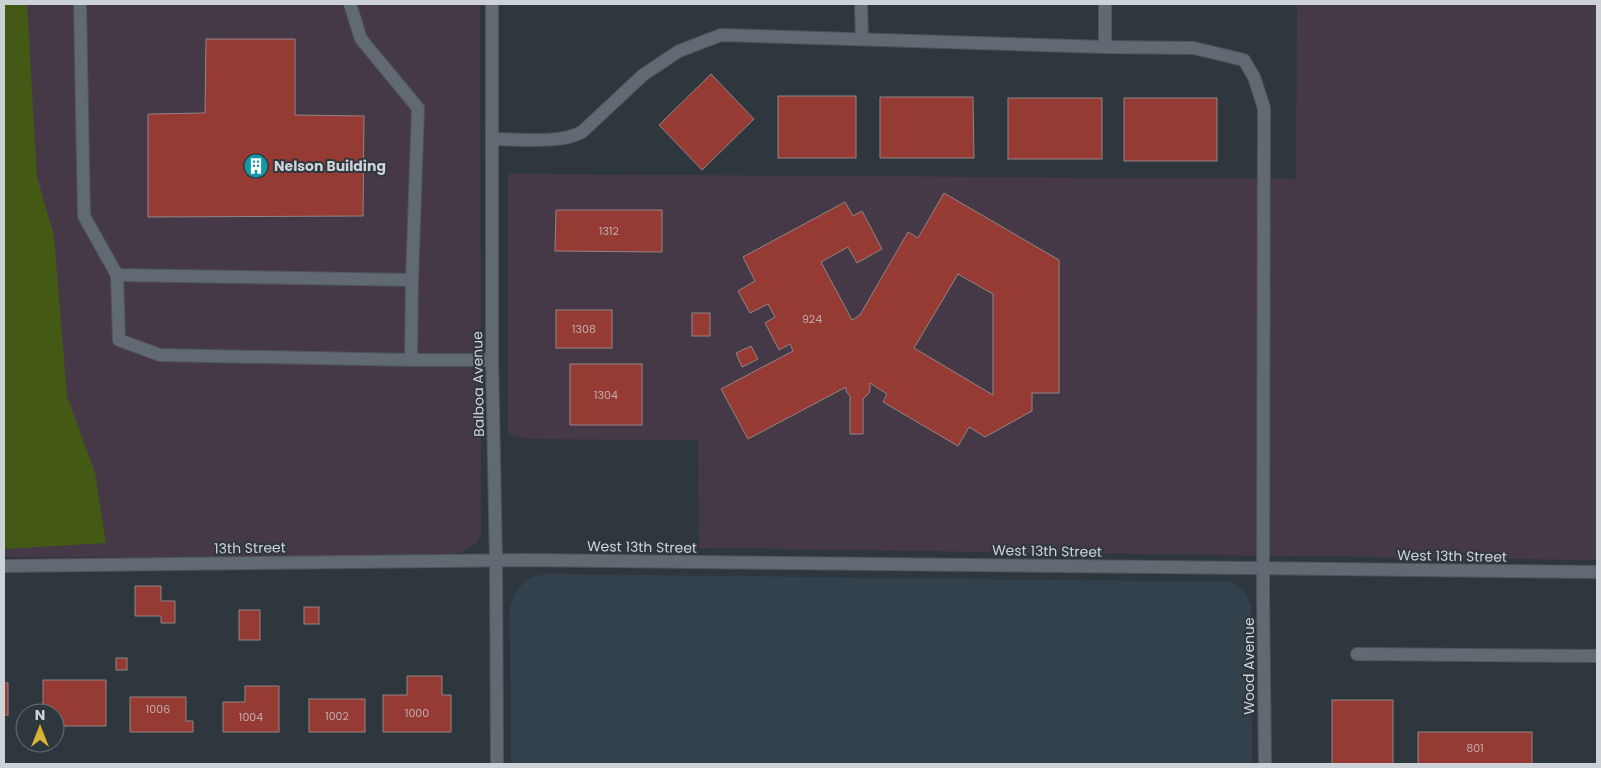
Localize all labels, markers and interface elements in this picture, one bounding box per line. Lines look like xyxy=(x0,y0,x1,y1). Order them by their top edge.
building icon: Nelson Building xyxy=(243,153,269,179)
place label: Nelson Building xyxy=(274,156,386,176)
house number: 1312 xyxy=(599,223,619,239)
house number: 924 xyxy=(802,311,822,327)
house number: 1308 xyxy=(572,321,596,337)
street label: Balboa Avenue xyxy=(467,331,489,437)
house number: 1304 xyxy=(594,387,618,403)
street label: West 13th Street xyxy=(587,536,697,558)
street label: 13th Street xyxy=(214,537,286,559)
street label: West 13th Street xyxy=(992,540,1102,562)
street label: West 13th Street xyxy=(1397,545,1507,567)
street label: Wood Avenue xyxy=(1239,617,1259,715)
house number: 1006 xyxy=(146,701,170,717)
north arrow xyxy=(15,703,65,753)
text: N xyxy=(35,705,45,725)
house number: 1000 xyxy=(405,705,429,721)
house number: 1002 xyxy=(325,708,349,724)
house number: 1004 xyxy=(239,709,263,725)
house number: 801 xyxy=(1466,740,1484,756)

